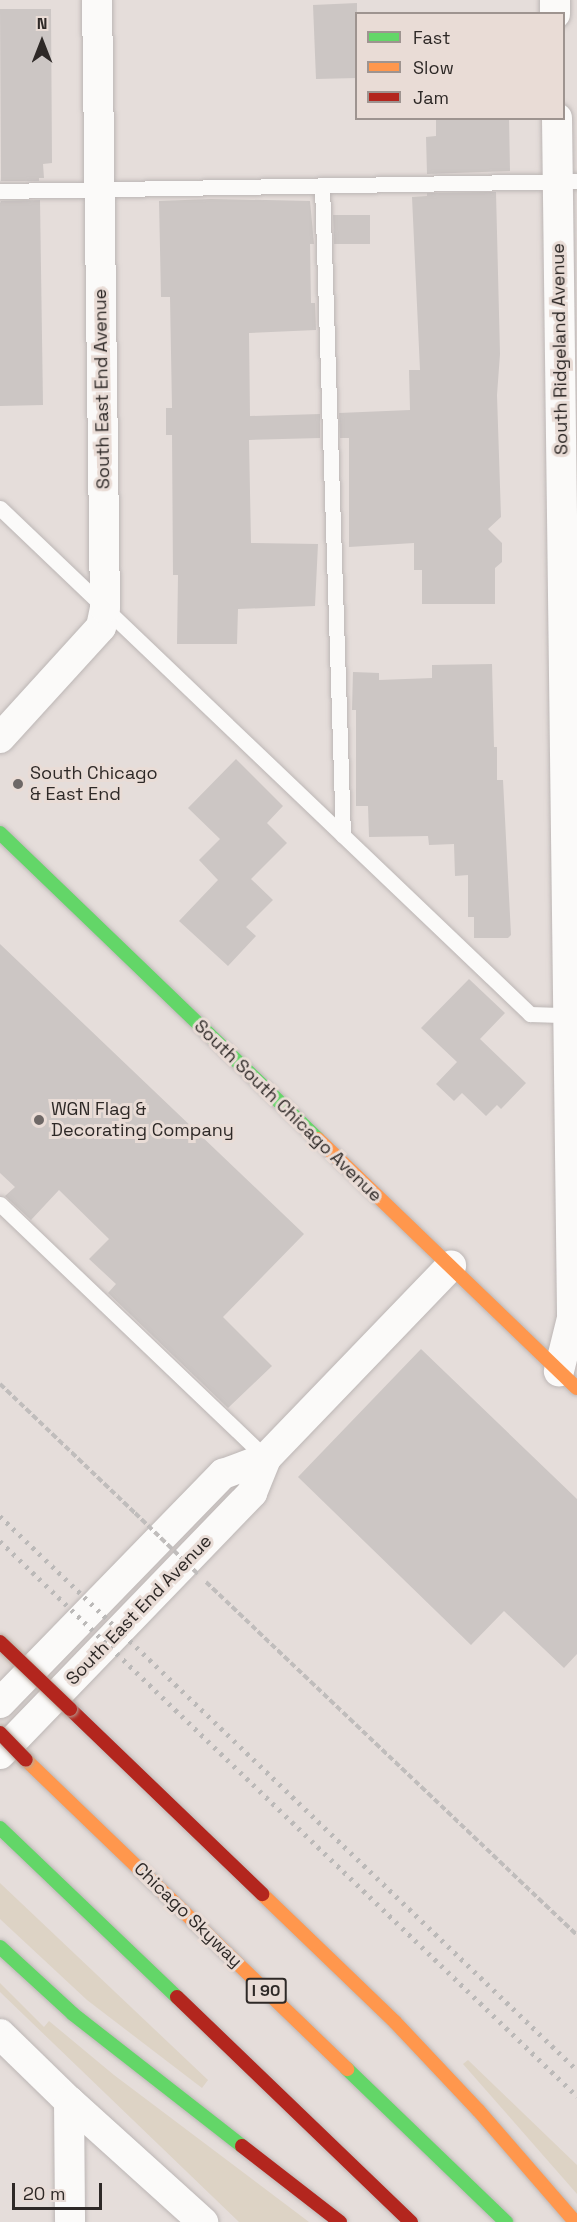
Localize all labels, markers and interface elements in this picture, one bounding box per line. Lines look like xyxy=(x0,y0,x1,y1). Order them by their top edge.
north arrow xyxy=(12,12,72,72)
legend xyxy=(355,12,565,120)
text: N xyxy=(37,13,47,34)
text: Fast xyxy=(413,26,450,49)
text: Slow xyxy=(413,56,454,79)
text: Jam xyxy=(413,86,449,109)
street label: South Ridgeland Avenue xyxy=(547,243,573,455)
street label: South East End Avenue xyxy=(89,288,115,490)
place label: South Chicago & East End xyxy=(30,763,158,806)
marker: South Chicago & East End xyxy=(11,777,25,791)
street label: South South Chicago Avenue xyxy=(190,1015,386,1207)
place label: WGN Flag & Decorating Company xyxy=(51,1099,234,1142)
marker: WGN Flag & Decorating Company xyxy=(32,1113,46,1127)
street label: South East End Avenue xyxy=(62,1530,216,1690)
street label: Chicago Skyway xyxy=(129,1858,247,1972)
road number: I 90 xyxy=(245,1978,287,2004)
scale bar xyxy=(15,2171,105,2209)
text: 20 m xyxy=(23,2182,66,2205)

